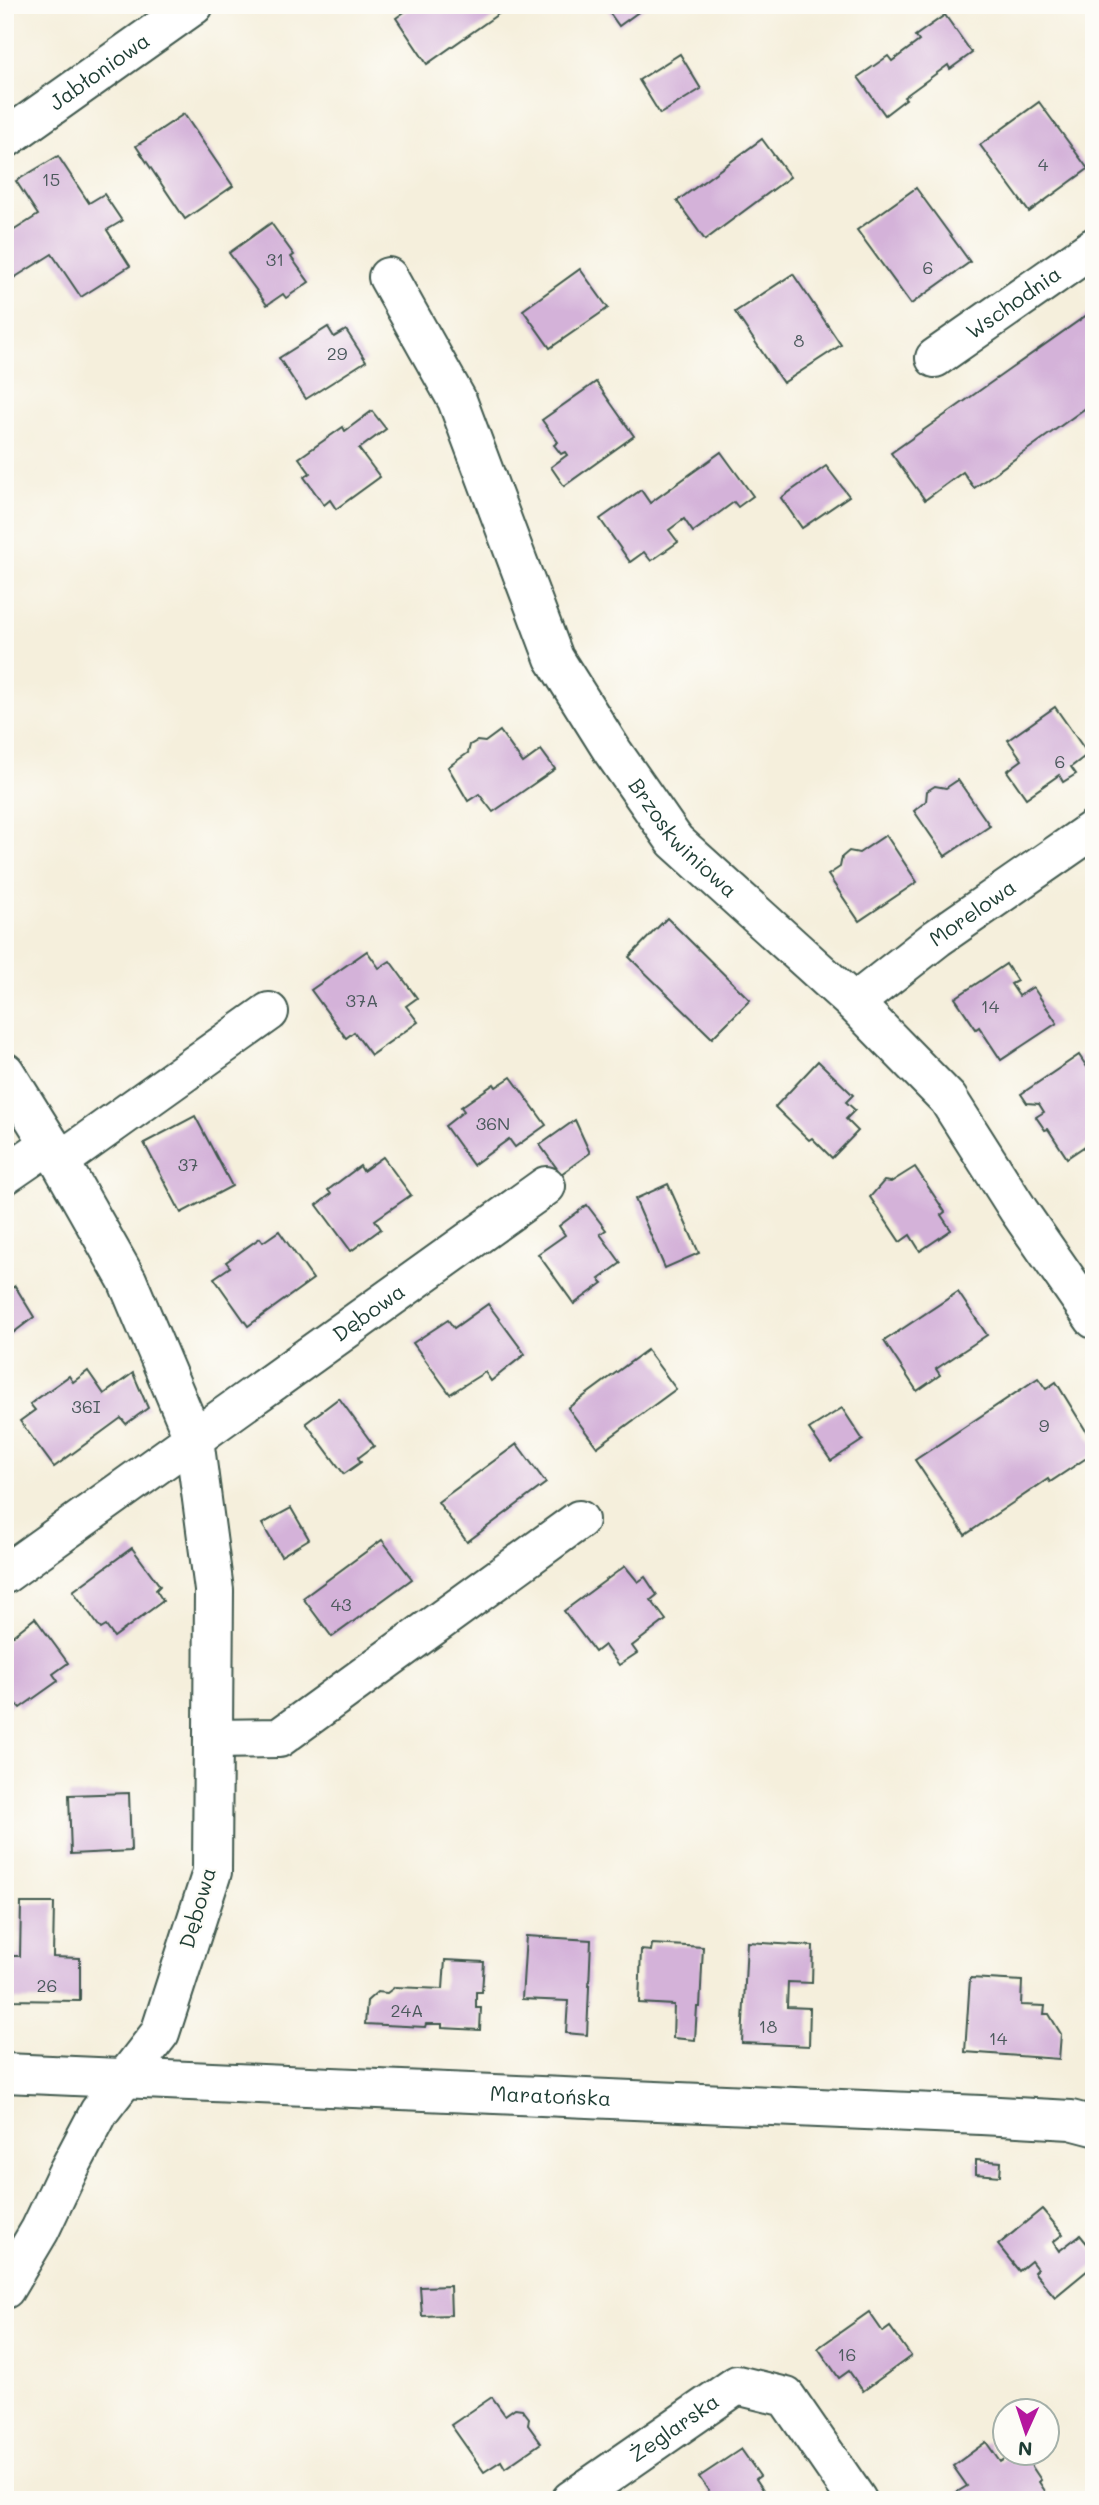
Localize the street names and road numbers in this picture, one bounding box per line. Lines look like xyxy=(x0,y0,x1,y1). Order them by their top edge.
street label: Jabłoniowa xyxy=(43,26,154,116)
street label: Wschodnia xyxy=(960,259,1066,344)
street label: Brzoskwiniowa xyxy=(623,773,743,903)
street label: Morelowa xyxy=(923,872,1021,951)
street label: Dębowa xyxy=(327,1277,410,1347)
street label: Dębowa xyxy=(172,1864,221,1951)
street label: Maratońska xyxy=(489,2079,612,2111)
street label: Żeglarska xyxy=(624,2387,724,2467)

